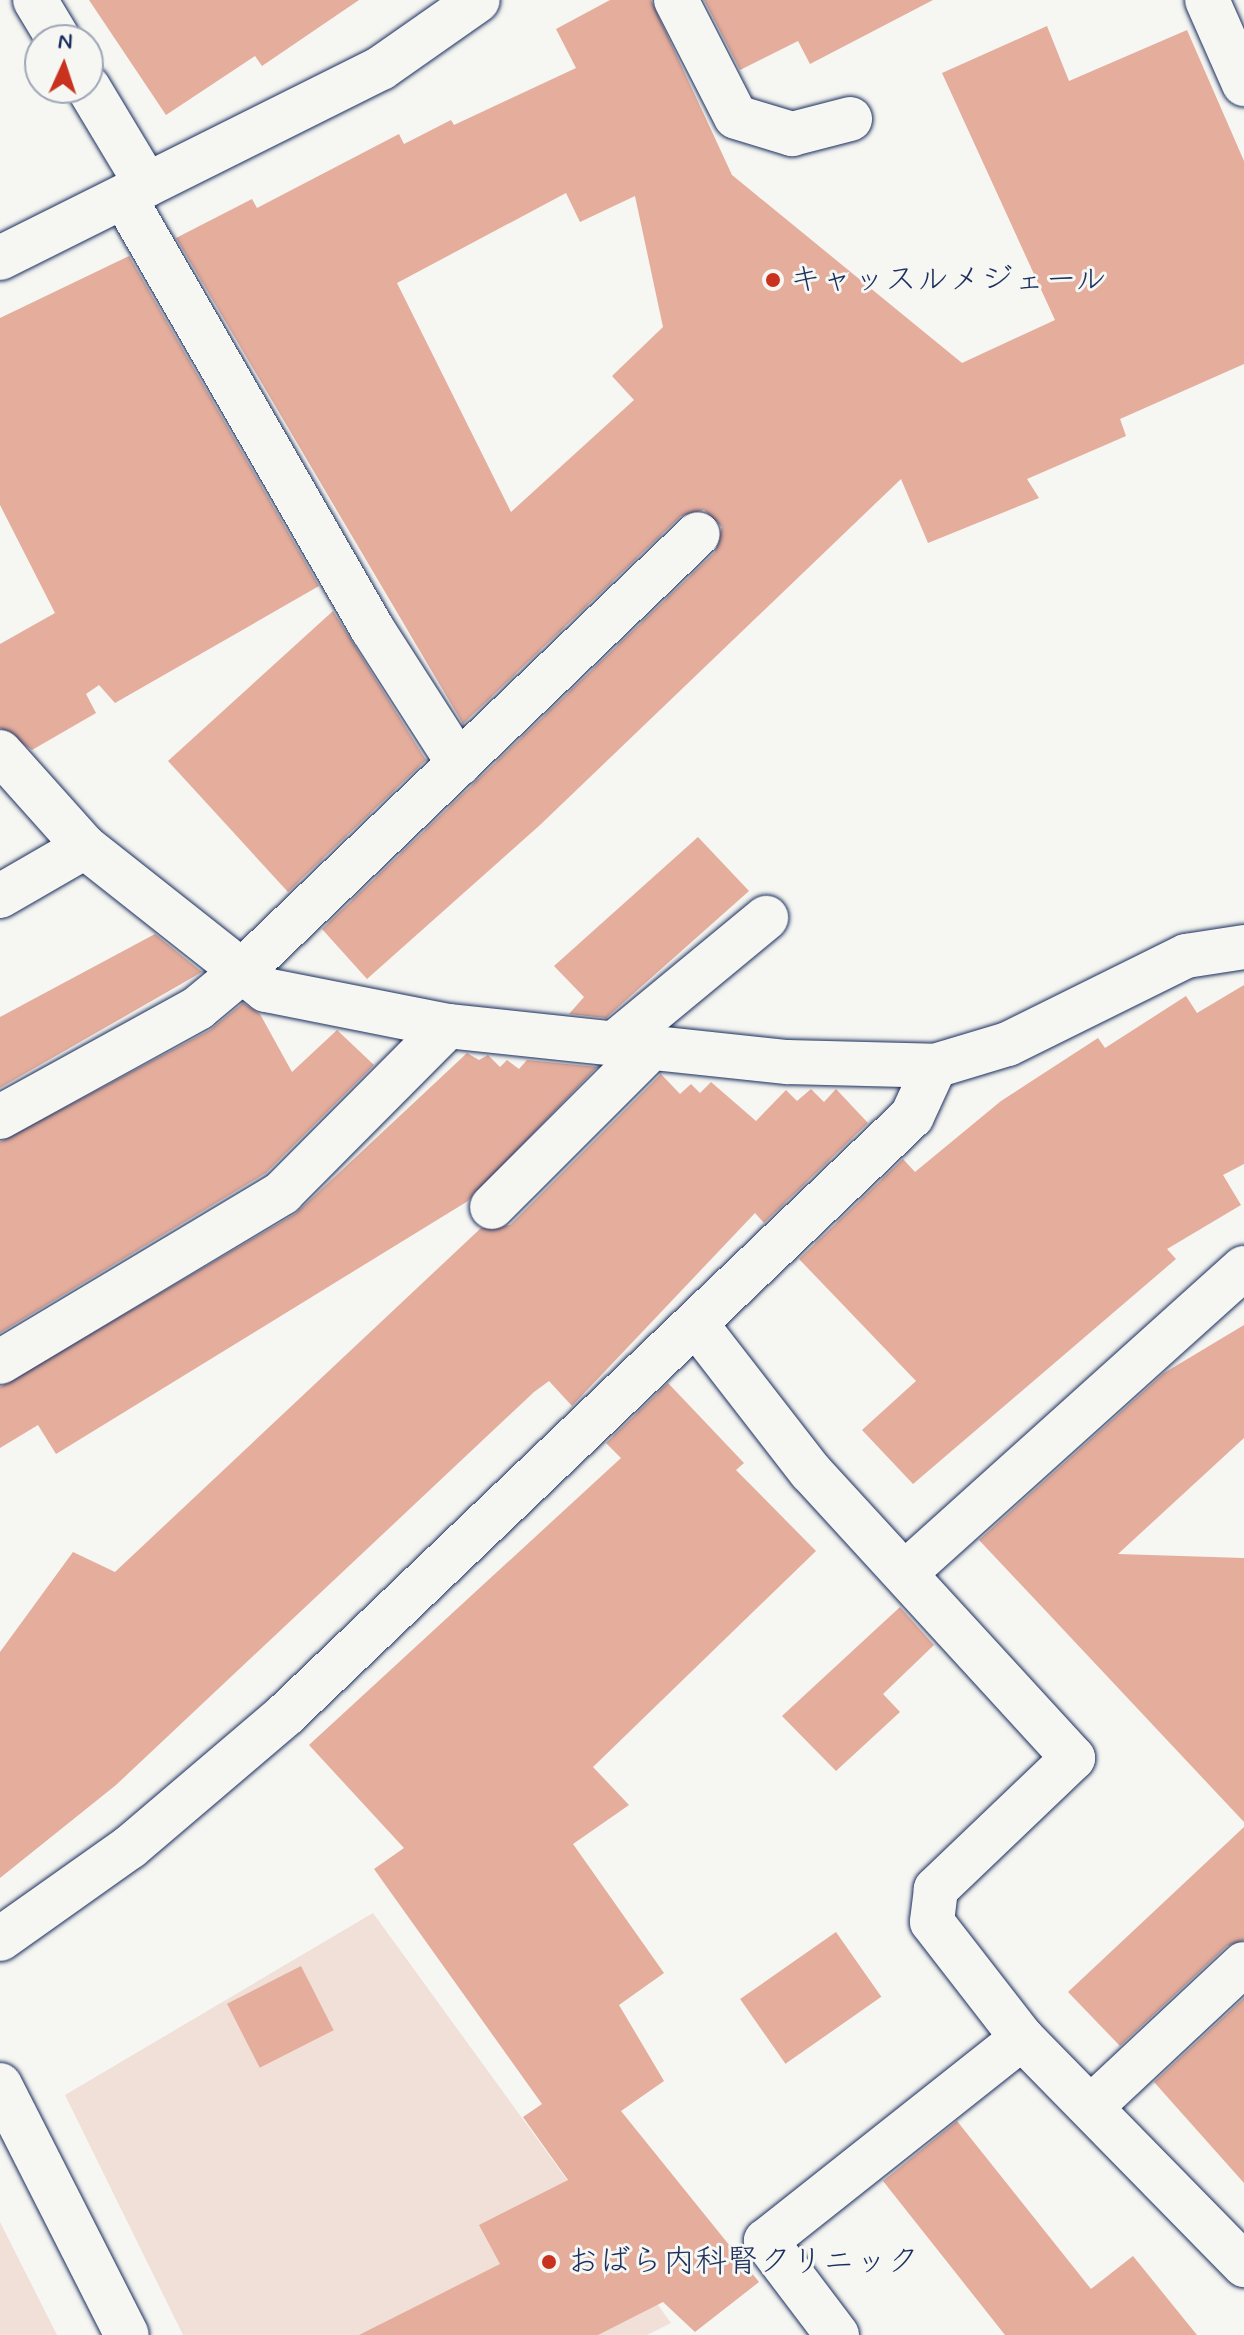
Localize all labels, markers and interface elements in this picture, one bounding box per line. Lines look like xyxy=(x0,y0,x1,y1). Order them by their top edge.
north arrow xyxy=(24,24,104,104)
text: N xyxy=(57,28,73,56)
place label: キャッスルメジェール xyxy=(789,261,1109,299)
marker: キャッスルメジェール xyxy=(764,271,782,289)
place label: おばら内科腎クリニック xyxy=(567,2243,919,2281)
marker: おばら内科腎クリニック xyxy=(538,2251,560,2273)

